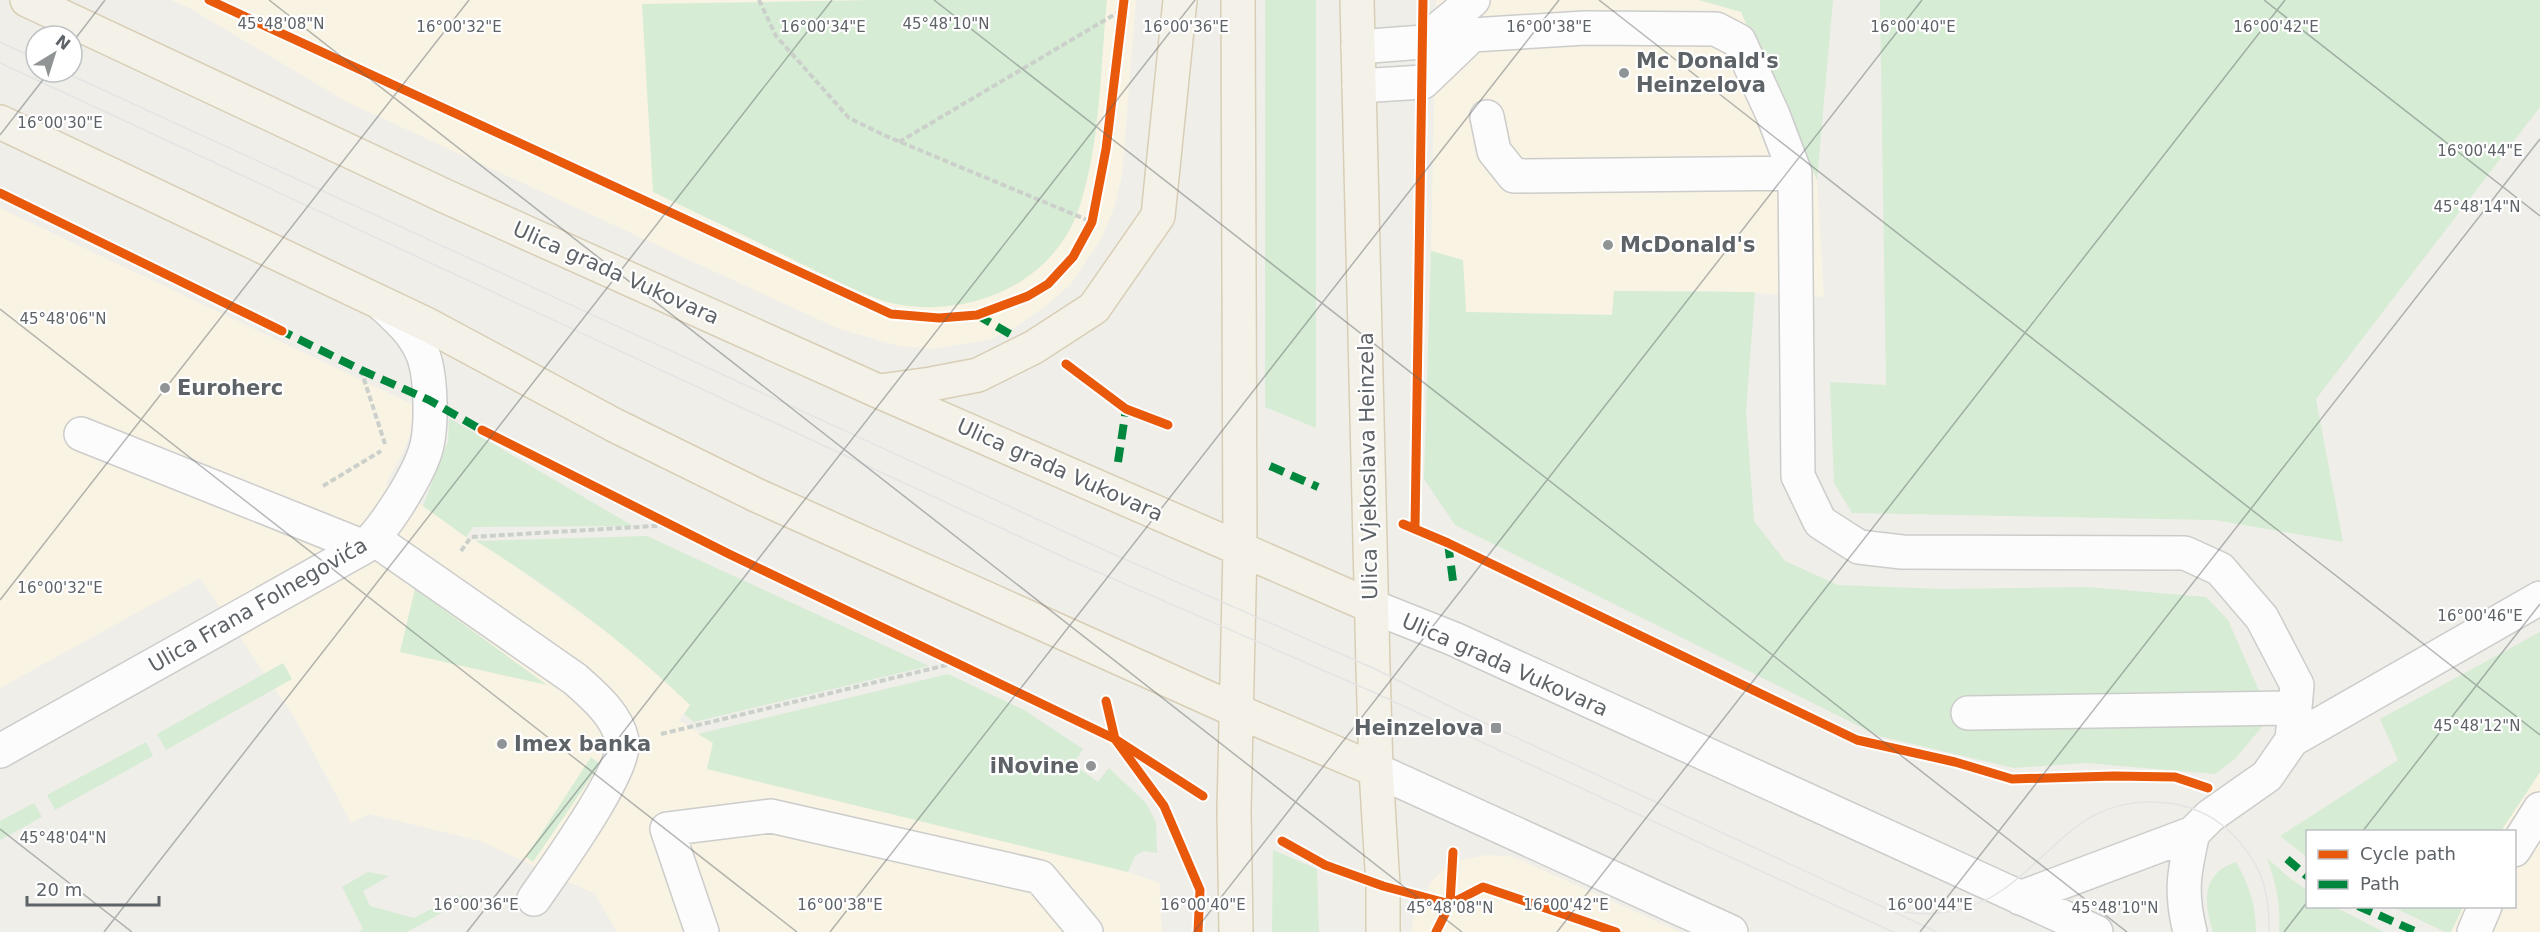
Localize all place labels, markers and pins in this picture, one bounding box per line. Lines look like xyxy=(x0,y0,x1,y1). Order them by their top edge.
place label: Mc Donald's Heinzelova xyxy=(1636,49,1779,97)
marker: Mc Donald's Heinzelova xyxy=(1617,66,1631,80)
place label: McDonald's xyxy=(1620,233,1756,257)
marker: McDonald's xyxy=(1601,238,1615,252)
place label: Euroherc xyxy=(177,376,283,400)
marker: Euroherc xyxy=(158,381,172,395)
place label: Heinzelova xyxy=(1354,716,1484,740)
marker: Heinzelova xyxy=(1489,721,1503,735)
place label: Imex banka xyxy=(514,732,651,756)
marker: Imex banka xyxy=(495,737,509,751)
place label: iNovine xyxy=(990,754,1079,778)
marker: iNovine xyxy=(1084,759,1098,773)

